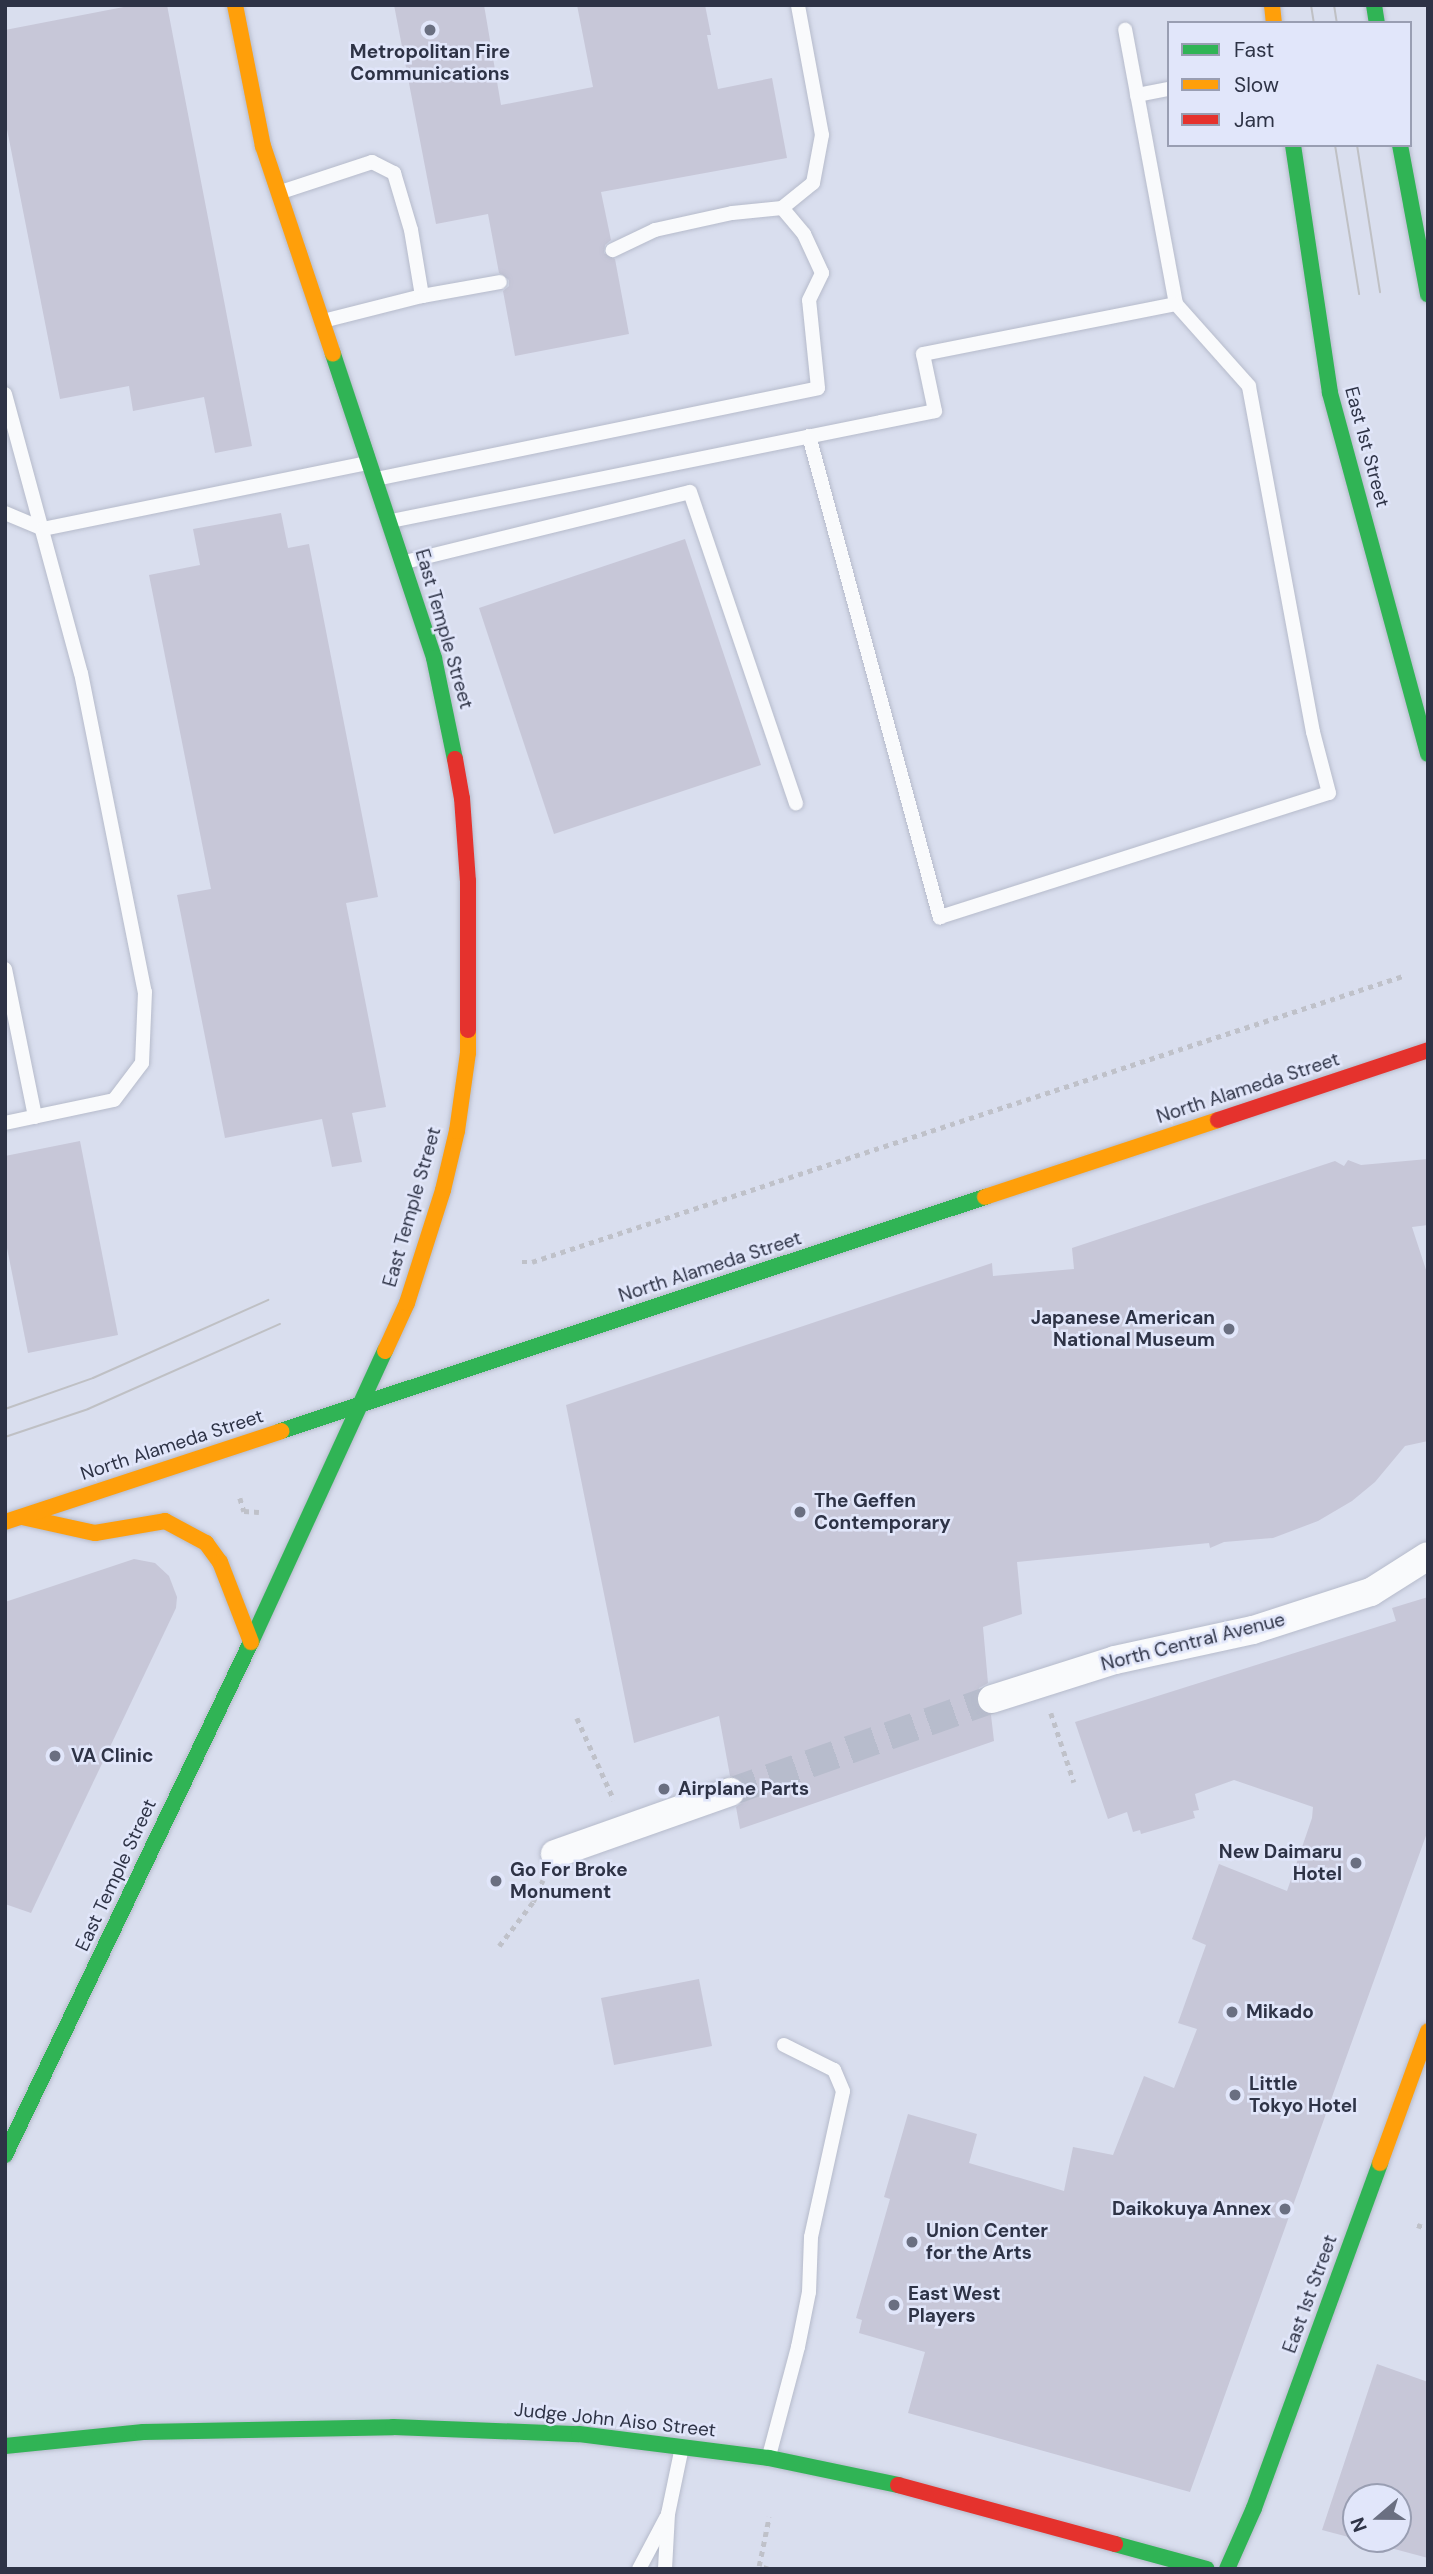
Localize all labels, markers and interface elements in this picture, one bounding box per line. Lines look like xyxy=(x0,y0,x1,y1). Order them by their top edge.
legend xyxy=(1167,21,1412,147)
marker: Metropolitan Fire Communications xyxy=(422,22,438,38)
text: Fast xyxy=(1234,36,1274,64)
place label: Metropolitan Fire Communications xyxy=(350,41,510,85)
text: Slow xyxy=(1234,71,1279,99)
text: Jam xyxy=(1234,106,1275,134)
street label: East 1st Street xyxy=(1340,384,1394,510)
street label: East Temple Street xyxy=(410,546,478,712)
street label: North Alameda Street xyxy=(1154,1048,1342,1128)
street label: East Temple Street xyxy=(378,1124,446,1290)
street label: North Alameda Street xyxy=(616,1227,804,1307)
place label: Japanese American National Museum xyxy=(1031,1307,1215,1351)
marker: Japanese American National Museum xyxy=(1221,1321,1237,1337)
street label: North Alameda Street xyxy=(78,1405,266,1485)
place label: The Geffen Contemporary xyxy=(814,1490,951,1534)
marker: The Geffen Contemporary xyxy=(792,1504,808,1520)
street label: North Central Avenue xyxy=(1099,1608,1287,1676)
place label: VA Clinic xyxy=(71,1745,153,1767)
marker: VA Clinic xyxy=(45,1746,65,1766)
place label: Airplane Parts xyxy=(678,1778,809,1800)
marker: Airplane Parts xyxy=(656,1781,672,1797)
street label: East Temple Street xyxy=(71,1795,161,1955)
place label: New Daimaru Hotel xyxy=(1219,1841,1342,1885)
marker: New Daimaru Hotel xyxy=(1348,1855,1364,1871)
place label: Go For Broke Monument xyxy=(510,1859,628,1903)
marker: Go For Broke Monument xyxy=(488,1873,504,1889)
place label: Mikado xyxy=(1246,2001,1314,2023)
marker: Mikado xyxy=(1224,2004,1240,2020)
place label: Little Tokyo Hotel xyxy=(1249,2073,1357,2117)
marker: Little Tokyo Hotel xyxy=(1227,2087,1243,2103)
place label: Daikokuya Annex xyxy=(1112,2198,1271,2220)
marker: Daikokuya Annex xyxy=(1277,2201,1293,2217)
place label: Union Center for the Arts xyxy=(926,2220,1048,2264)
street label: East 1st Street xyxy=(1278,2232,1342,2356)
marker: Union Center for the Arts xyxy=(904,2234,920,2250)
place label: East West Players xyxy=(908,2283,1001,2327)
marker: East West Players xyxy=(886,2297,902,2313)
street label: Judge John Aiso Street xyxy=(513,2398,717,2442)
north arrow xyxy=(1342,2483,1412,2553)
text: N xyxy=(1345,2514,1373,2535)

